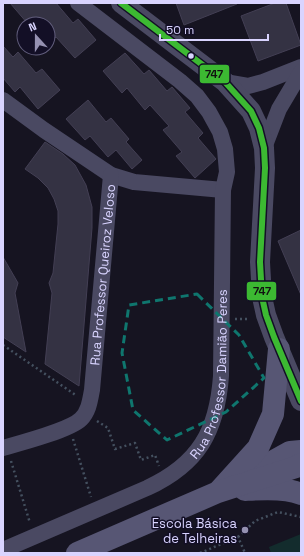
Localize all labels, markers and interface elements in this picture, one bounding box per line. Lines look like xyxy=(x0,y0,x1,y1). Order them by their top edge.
north arrow xyxy=(16,16,56,56)
scale bar xyxy=(160,16,268,42)
text: N xyxy=(26,19,38,35)
text: 50 m xyxy=(166,22,194,38)
unlabelled marker xyxy=(186,51,196,61)
line badge: 747 xyxy=(199,64,230,84)
text: 747 xyxy=(205,67,223,81)
street label: Rua Professor Queiroz Veloso xyxy=(86,183,119,366)
line badge: 747 xyxy=(246,281,277,301)
text: 747 xyxy=(253,284,271,298)
street label: Rua Professor Damião Peres xyxy=(186,289,230,462)
place label: Escola Básica de Telheiras xyxy=(152,515,238,547)
marker: Escola Básica de Telheiras xyxy=(240,525,250,535)

